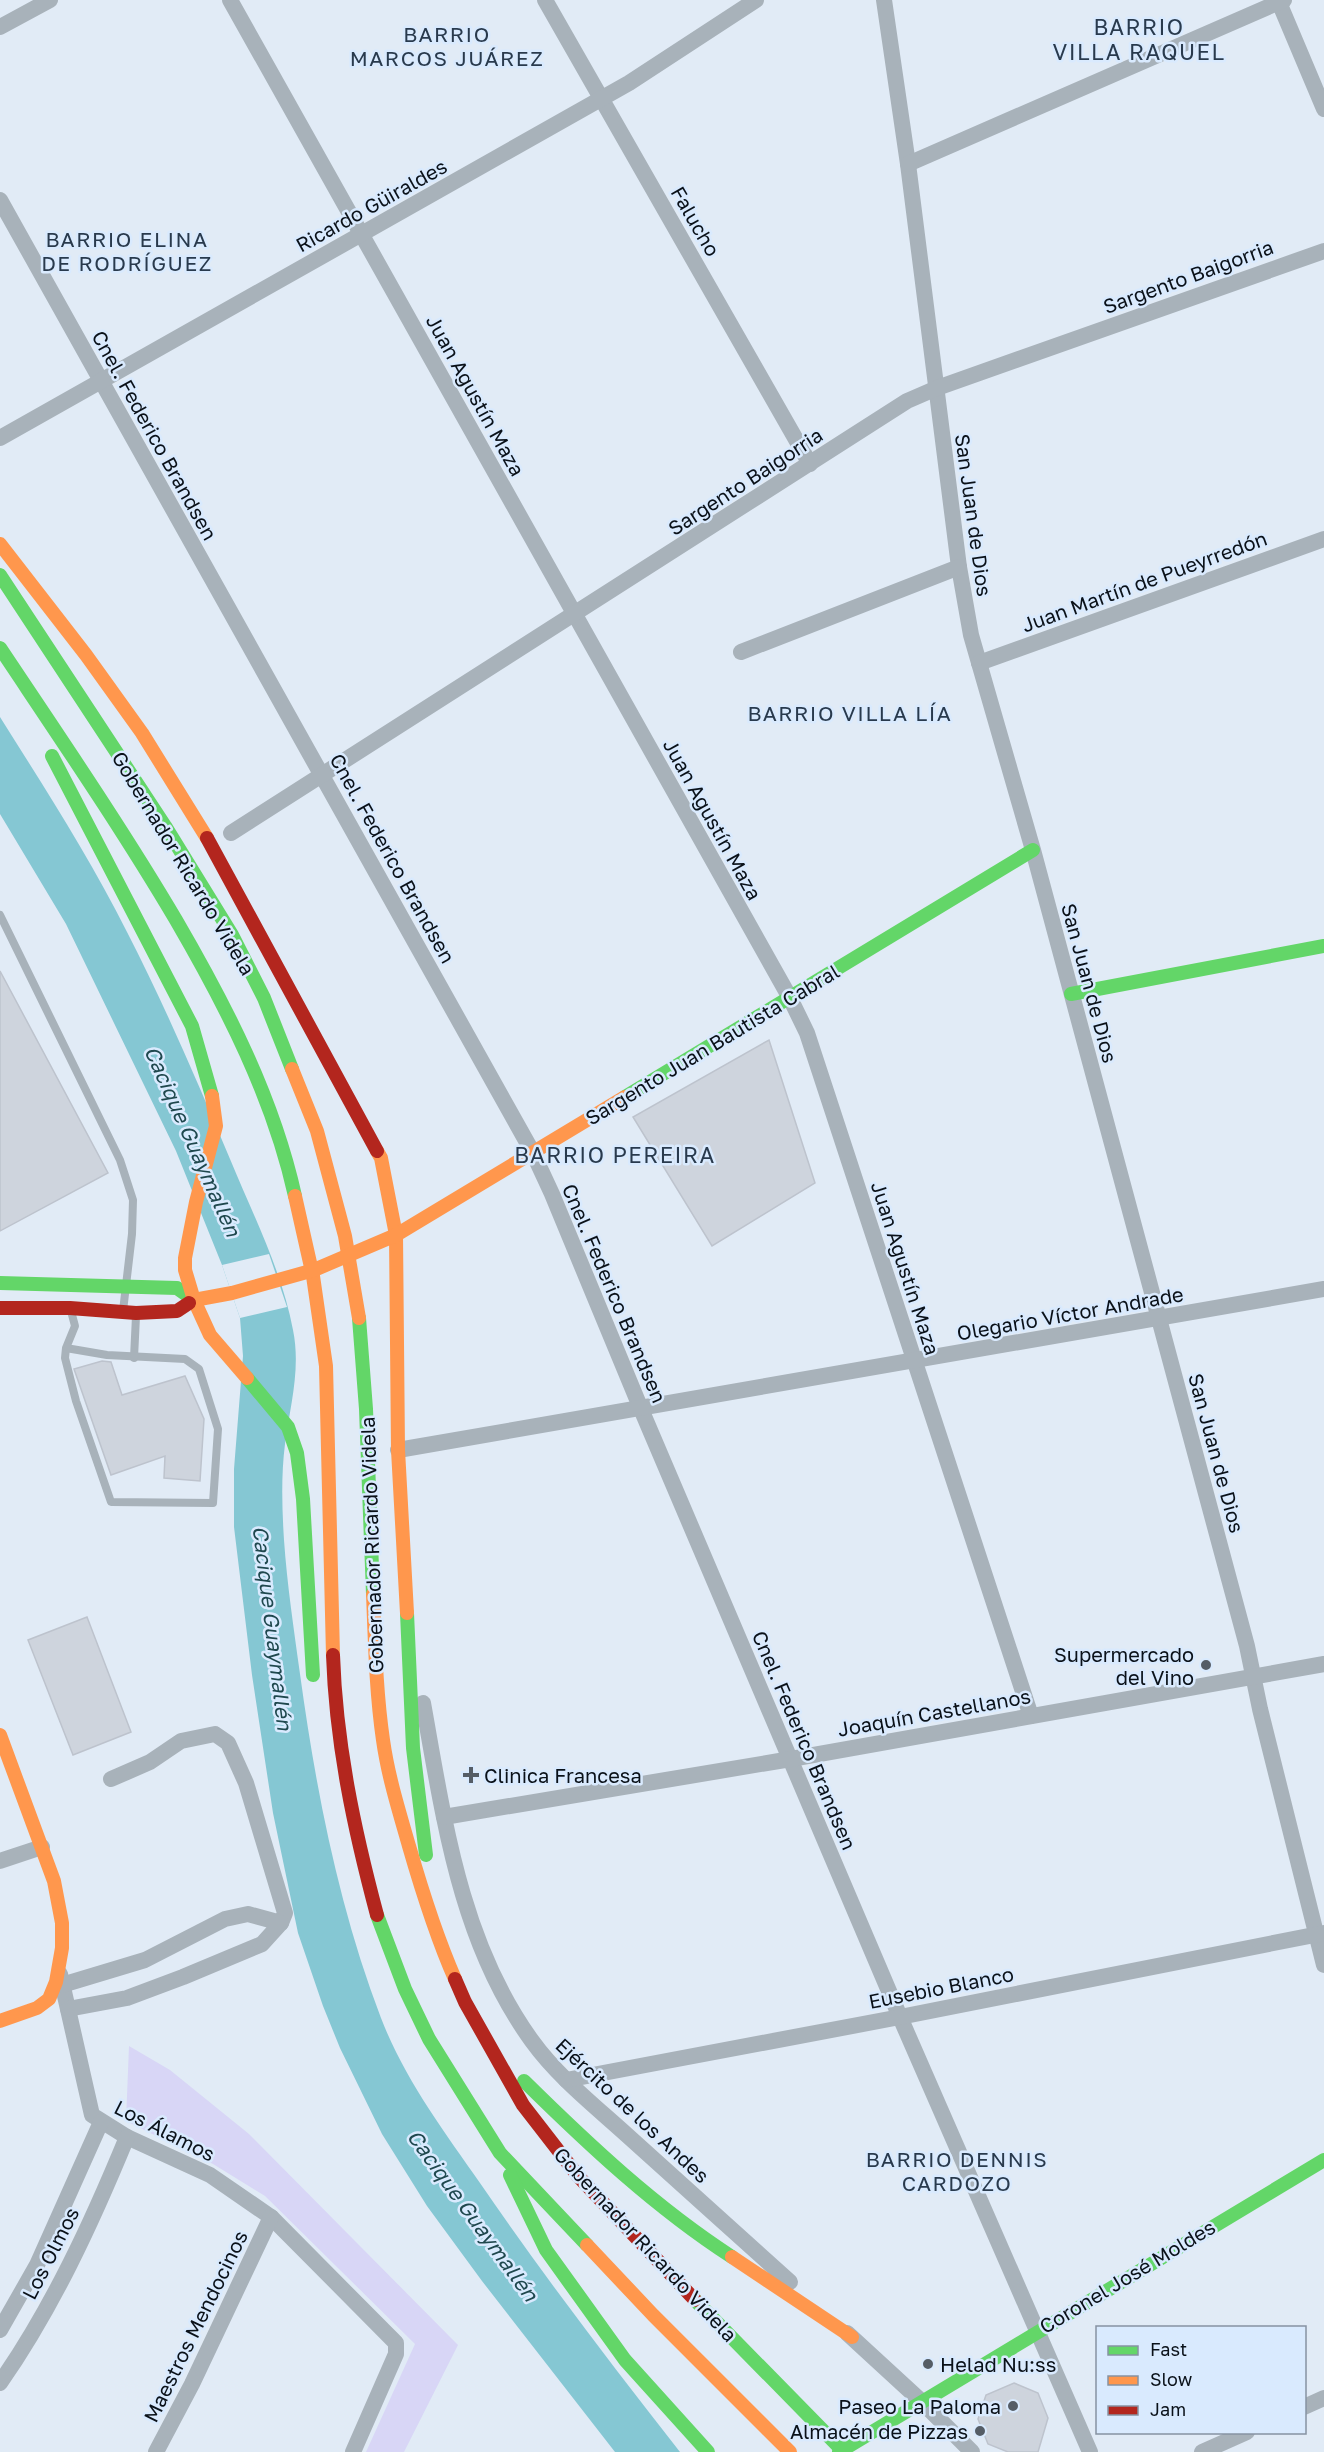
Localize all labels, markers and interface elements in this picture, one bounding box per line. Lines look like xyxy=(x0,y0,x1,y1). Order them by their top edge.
district label: BARRIO VILLA RAQUEL xyxy=(1052,13,1226,65)
district label: BARRIO MARCOS JUÁREZ xyxy=(350,21,544,71)
street label: Ricardo Güiraldes xyxy=(291,153,451,257)
street label: Falucho xyxy=(666,182,726,260)
district label: BARRIO ELINA DE RODRÍGUEZ xyxy=(41,226,213,276)
street label: Sargento Baigorria xyxy=(1100,234,1276,318)
street label: Juan Agustín Maza xyxy=(422,310,530,480)
street label: Cnel. Federico Brandsen xyxy=(87,326,223,544)
street label: Sargento Baigorria xyxy=(663,422,827,540)
street label: San Juan de Dios xyxy=(951,432,997,598)
street label: Juan Martín de Pueyrredón xyxy=(1018,525,1270,637)
district label: BARRIO VILLA LÍA xyxy=(748,700,952,726)
street label: Juan Agustín Maza xyxy=(659,734,767,904)
street label: Gobernador Ricardo Videla xyxy=(108,747,260,979)
street label: Cnel. Federico Brandsen xyxy=(325,749,461,967)
street label: San Juan de Dios xyxy=(1057,901,1123,1065)
street label: Sargento Juan Bautista Cabral xyxy=(581,959,843,1129)
water label: Cacique Guaymallén xyxy=(139,1042,247,1241)
district label: BARRIO PEREIRA xyxy=(514,1141,716,1168)
street label: Juan Agustín Maza xyxy=(867,1178,945,1358)
street label: Cnel. Federico Brandsen xyxy=(558,1180,672,1406)
street label: Olegario Víctor Andrade xyxy=(955,1281,1185,1345)
street label: San Juan de Dios xyxy=(1184,1371,1250,1535)
street label: Gobernador Ricardo Videla xyxy=(355,1416,387,1674)
water label: Cacique Guaymallén xyxy=(248,1524,299,1733)
street label: Cnel. Federico Brandsen xyxy=(748,1627,862,1853)
place label: Supermercado del Vino xyxy=(1054,1642,1194,1689)
marker: Supermercado del Vino xyxy=(1199,1658,1213,1672)
street label: Joaquín Castellanos xyxy=(836,1683,1032,1741)
place label: Clinica Francesa xyxy=(484,1763,642,1787)
marker: Clinica Francesa xyxy=(462,1766,480,1784)
street label: Eusebio Blanco xyxy=(866,1961,1016,2013)
street label: Ejército de los Andes xyxy=(551,2033,715,2187)
street label: Los Álamos xyxy=(111,2094,219,2166)
water label: Cacique Guaymallén xyxy=(402,2124,545,2307)
street label: Gobernador Ricardo Videla xyxy=(550,2142,742,2346)
district label: BARRIO DENNIS CARDOZO xyxy=(866,2146,1048,2196)
street label: Los Olmos xyxy=(17,2203,83,2303)
street label: Coronel José Moldes xyxy=(1035,2214,1219,2338)
street label: Maestros Mendocinos xyxy=(138,2226,252,2426)
legend xyxy=(1096,2326,1306,2434)
text: Fast xyxy=(1150,2338,1187,2360)
place label: Helad Nu:ss xyxy=(940,2352,1056,2376)
marker: Helad Nu:ss xyxy=(921,2357,935,2371)
text: Slow xyxy=(1150,2368,1193,2390)
place label: Paseo La Paloma xyxy=(838,2394,1001,2418)
text: Jam xyxy=(1150,2398,1186,2420)
marker: Paseo La Paloma xyxy=(1006,2399,1020,2413)
place label: Almacén de Pizzas xyxy=(790,2419,968,2443)
marker: Almacén de Pizzas xyxy=(973,2424,987,2438)

